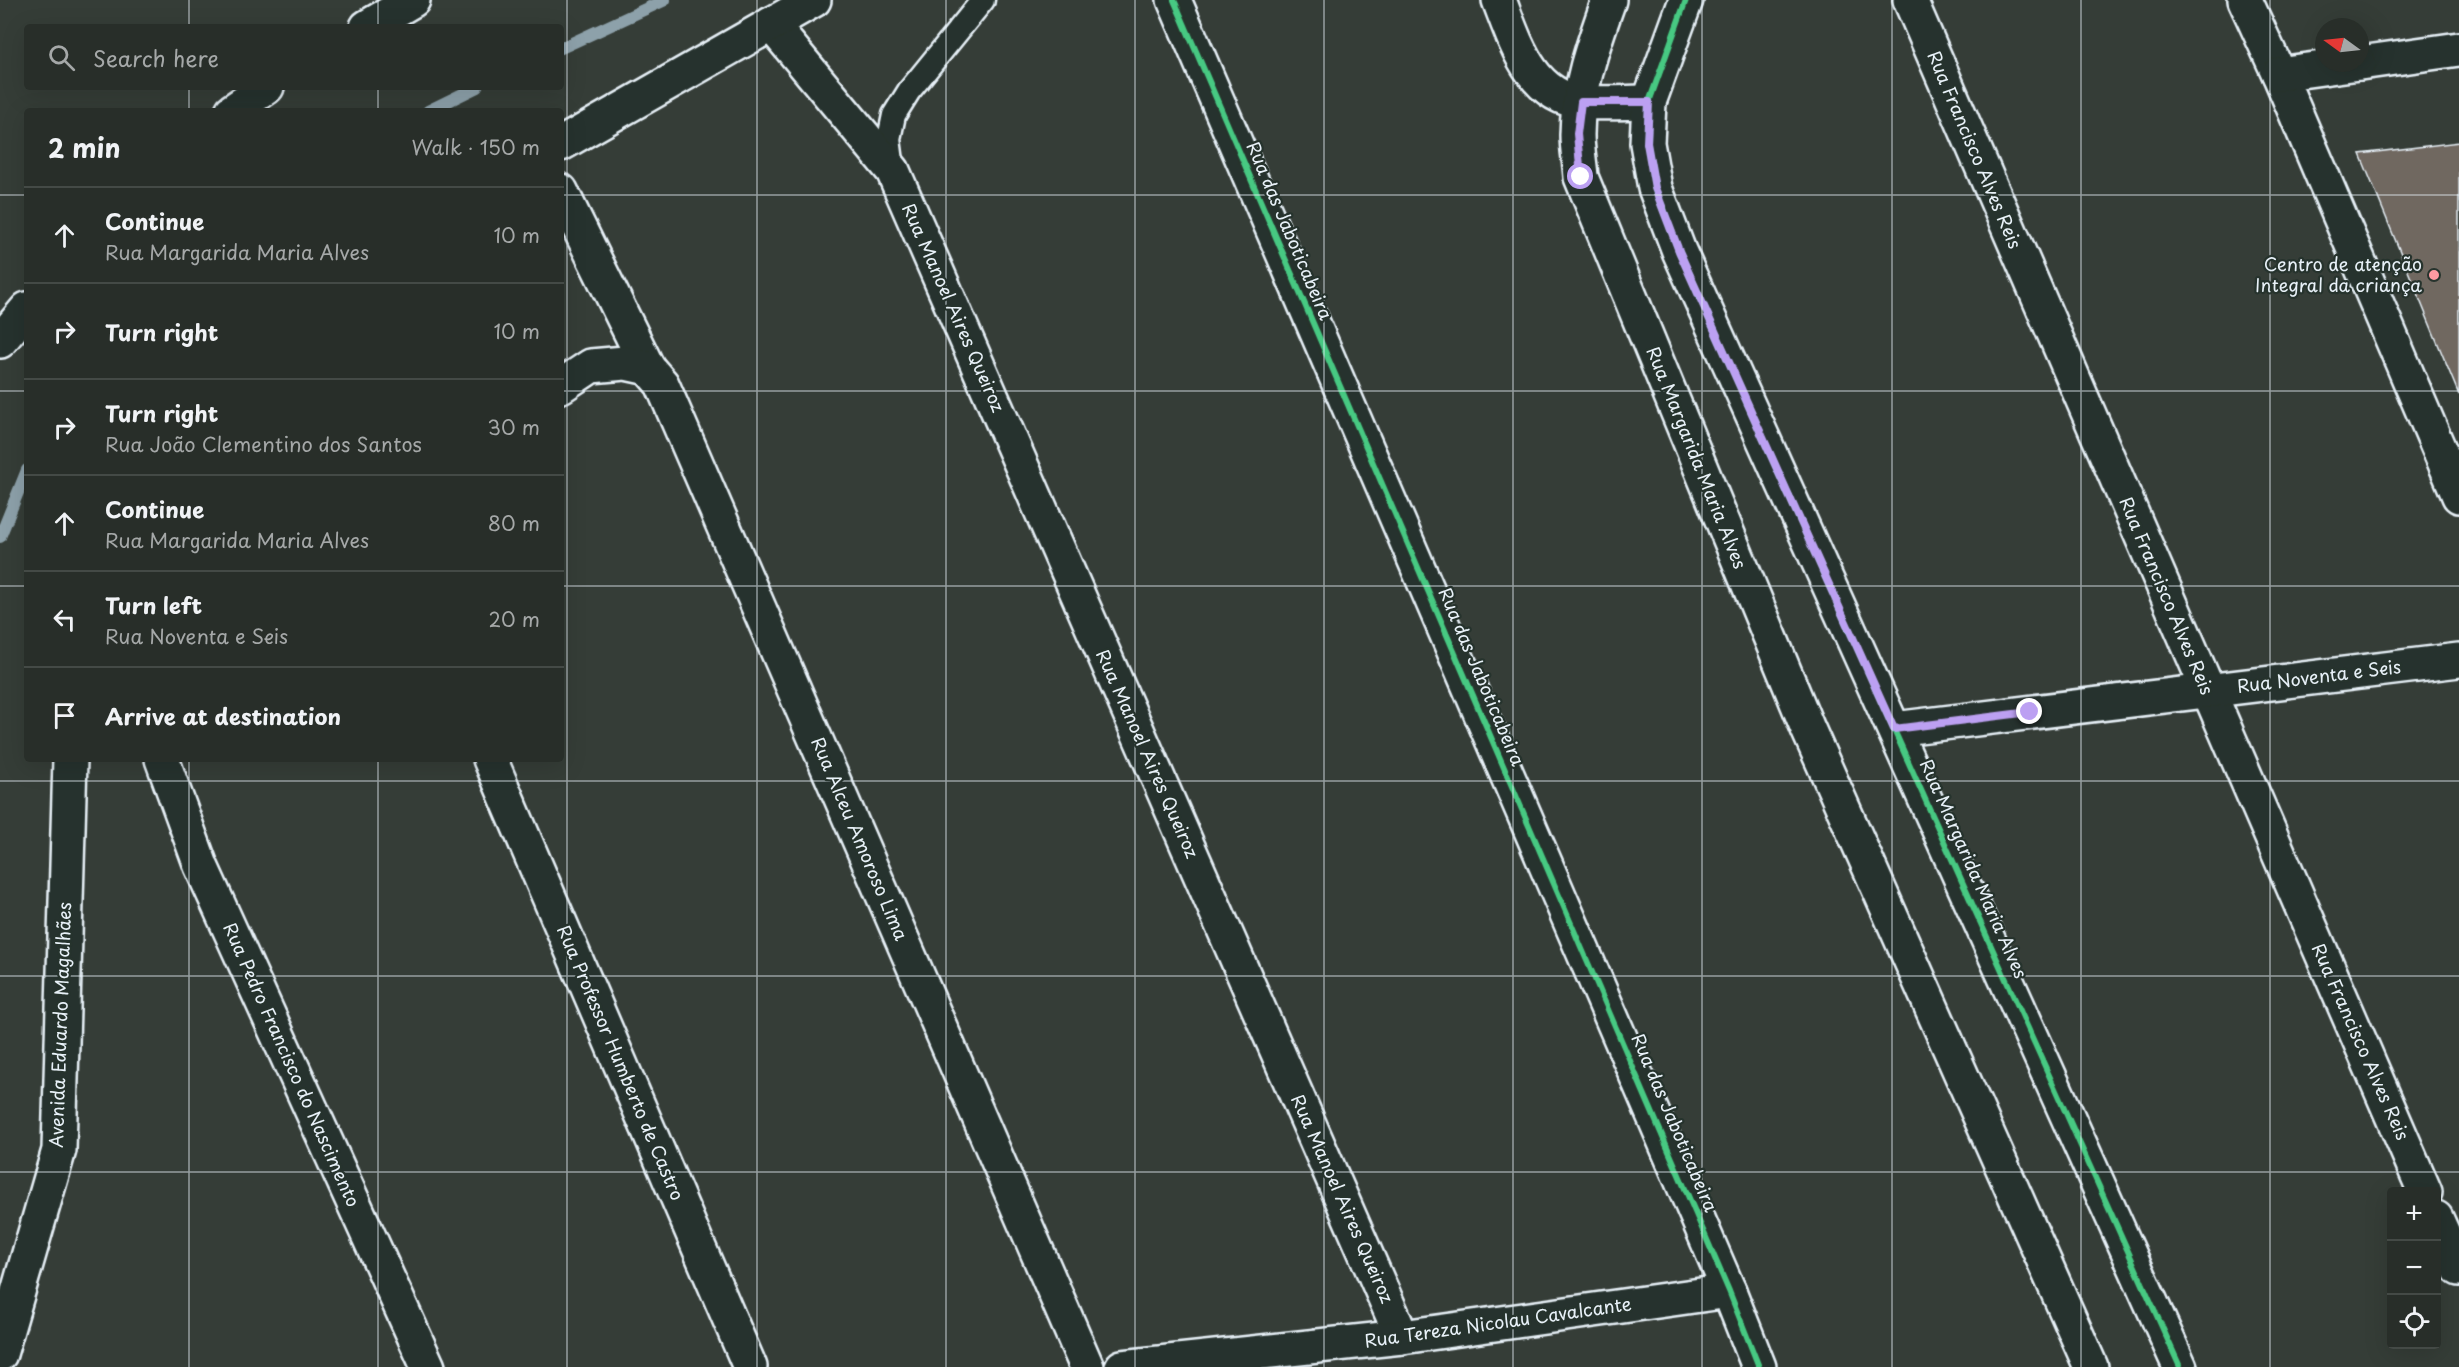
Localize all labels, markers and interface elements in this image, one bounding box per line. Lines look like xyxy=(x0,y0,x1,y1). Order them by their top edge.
north arrow xyxy=(2315,18,2369,72)
search box xyxy=(24,24,564,90)
icon: search xyxy=(45,41,78,74)
text: Search here xyxy=(93,41,219,74)
street label: Rua Francisco Alves Reis xyxy=(1921,46,2029,253)
text: 2 min xyxy=(48,128,121,167)
text: Walk · 150 m xyxy=(411,132,540,162)
street label: Rua das Jaboticabeira xyxy=(1241,137,1340,324)
route start xyxy=(1567,163,1593,189)
street label: Rua Manoel Aires Queiroz xyxy=(896,199,1013,416)
text: Continue xyxy=(105,204,204,237)
icon: ahead xyxy=(48,219,81,252)
text: 10 m xyxy=(493,220,540,250)
text: Rua Margarida Maria Alves xyxy=(105,237,369,267)
place label: Centro de atenção Integral da criança xyxy=(2255,250,2422,298)
marker: Centro de atenção Integral da criança xyxy=(2427,268,2441,282)
icon: right xyxy=(48,315,81,348)
text: Turn right xyxy=(105,315,218,348)
text: 10 m xyxy=(493,316,540,346)
street label: Rua Margarida Maria Alves xyxy=(1640,342,1754,573)
text: Turn right xyxy=(105,396,218,429)
icon: right xyxy=(48,411,81,444)
text: 30 m xyxy=(487,412,540,442)
text: Rua João Clementino dos Santos xyxy=(105,429,422,459)
text: Continue xyxy=(105,492,204,525)
street label: Rua Francisco Alves Reis xyxy=(2113,492,2221,699)
icon: ahead xyxy=(48,507,81,540)
text: 80 m xyxy=(488,508,540,538)
text: Rua Margarida Maria Alves xyxy=(105,525,369,555)
street label: Rua das Jaboticabeira xyxy=(1433,583,1532,770)
text: Turn left xyxy=(105,588,202,621)
icon: left xyxy=(48,603,81,636)
text: 20 m xyxy=(488,604,540,634)
text: Rua Noventa e Seis xyxy=(105,621,288,651)
street label: Rua Manoel Aires Queiroz xyxy=(1090,645,1207,862)
street label: Rua Noventa e Seis xyxy=(2235,652,2402,699)
route end xyxy=(2016,698,2042,724)
icon: arrive xyxy=(48,699,81,732)
text: Arrive at destination xyxy=(105,699,341,732)
street label: Rua Alceu Amoroso Lima xyxy=(805,732,916,945)
street label: Rua Margarida Maria Alves xyxy=(1914,754,2035,982)
street label: Avenida Eduardo Magalhães xyxy=(42,902,77,1148)
street label: Rua Pedro Francisco do Nascimento xyxy=(217,918,367,1211)
street label: Rua Professor Humberto de Castro xyxy=(551,921,692,1204)
street label: Rua Francisco Alves Reis xyxy=(2306,939,2417,1144)
street label: Rua das Jaboticabeira xyxy=(1626,1029,1725,1216)
street label: Rua Manoel Aires Queiroz xyxy=(1285,1090,1402,1307)
map controls xyxy=(2387,1187,2441,1349)
button: + xyxy=(2387,1187,2441,1241)
button: − xyxy=(2387,1241,2441,1295)
street label: Rua Tereza Nicolau Cavalcante xyxy=(1363,1289,1633,1354)
button: locate xyxy=(2387,1295,2441,1349)

